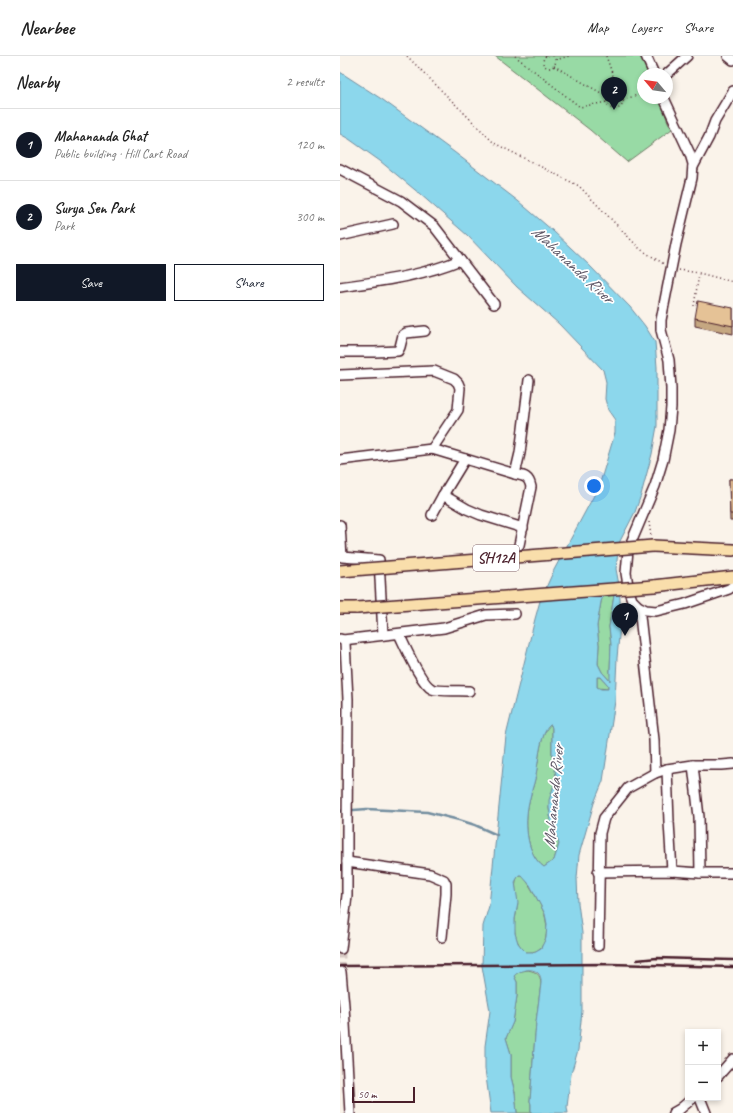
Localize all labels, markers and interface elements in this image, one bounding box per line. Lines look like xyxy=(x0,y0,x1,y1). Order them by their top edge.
text: Nearbee xyxy=(20,16,74,40)
text: Map xyxy=(587,19,609,36)
text: Layers xyxy=(631,19,662,36)
text: Share xyxy=(684,19,713,36)
north arrow xyxy=(637,68,673,104)
text: Nearby xyxy=(16,72,59,93)
text: 2 results xyxy=(286,74,324,90)
pin: 2 xyxy=(601,77,627,110)
text: Mahananda Ghat xyxy=(54,127,147,146)
text: 1 xyxy=(26,137,32,153)
text: 120 m xyxy=(296,137,324,153)
text: Public building · Hill Cart Road xyxy=(54,146,187,162)
text: Surya Sen Park xyxy=(54,199,134,218)
text: 2 xyxy=(26,209,32,225)
text: 300 m xyxy=(296,209,324,225)
text: Park xyxy=(54,218,75,234)
water label: Mahananda River xyxy=(527,221,620,310)
button: Save xyxy=(16,264,166,301)
button: Share xyxy=(174,264,324,301)
your location xyxy=(584,476,604,496)
road number: SH12A xyxy=(473,545,519,571)
pin: 1 xyxy=(612,603,638,636)
water label: Mahananda River xyxy=(538,741,569,850)
map controls xyxy=(685,1029,721,1101)
button: + xyxy=(685,1029,721,1065)
button: − xyxy=(685,1065,721,1101)
scale bar xyxy=(352,1085,415,1104)
text: 50 m xyxy=(358,1087,377,1101)

